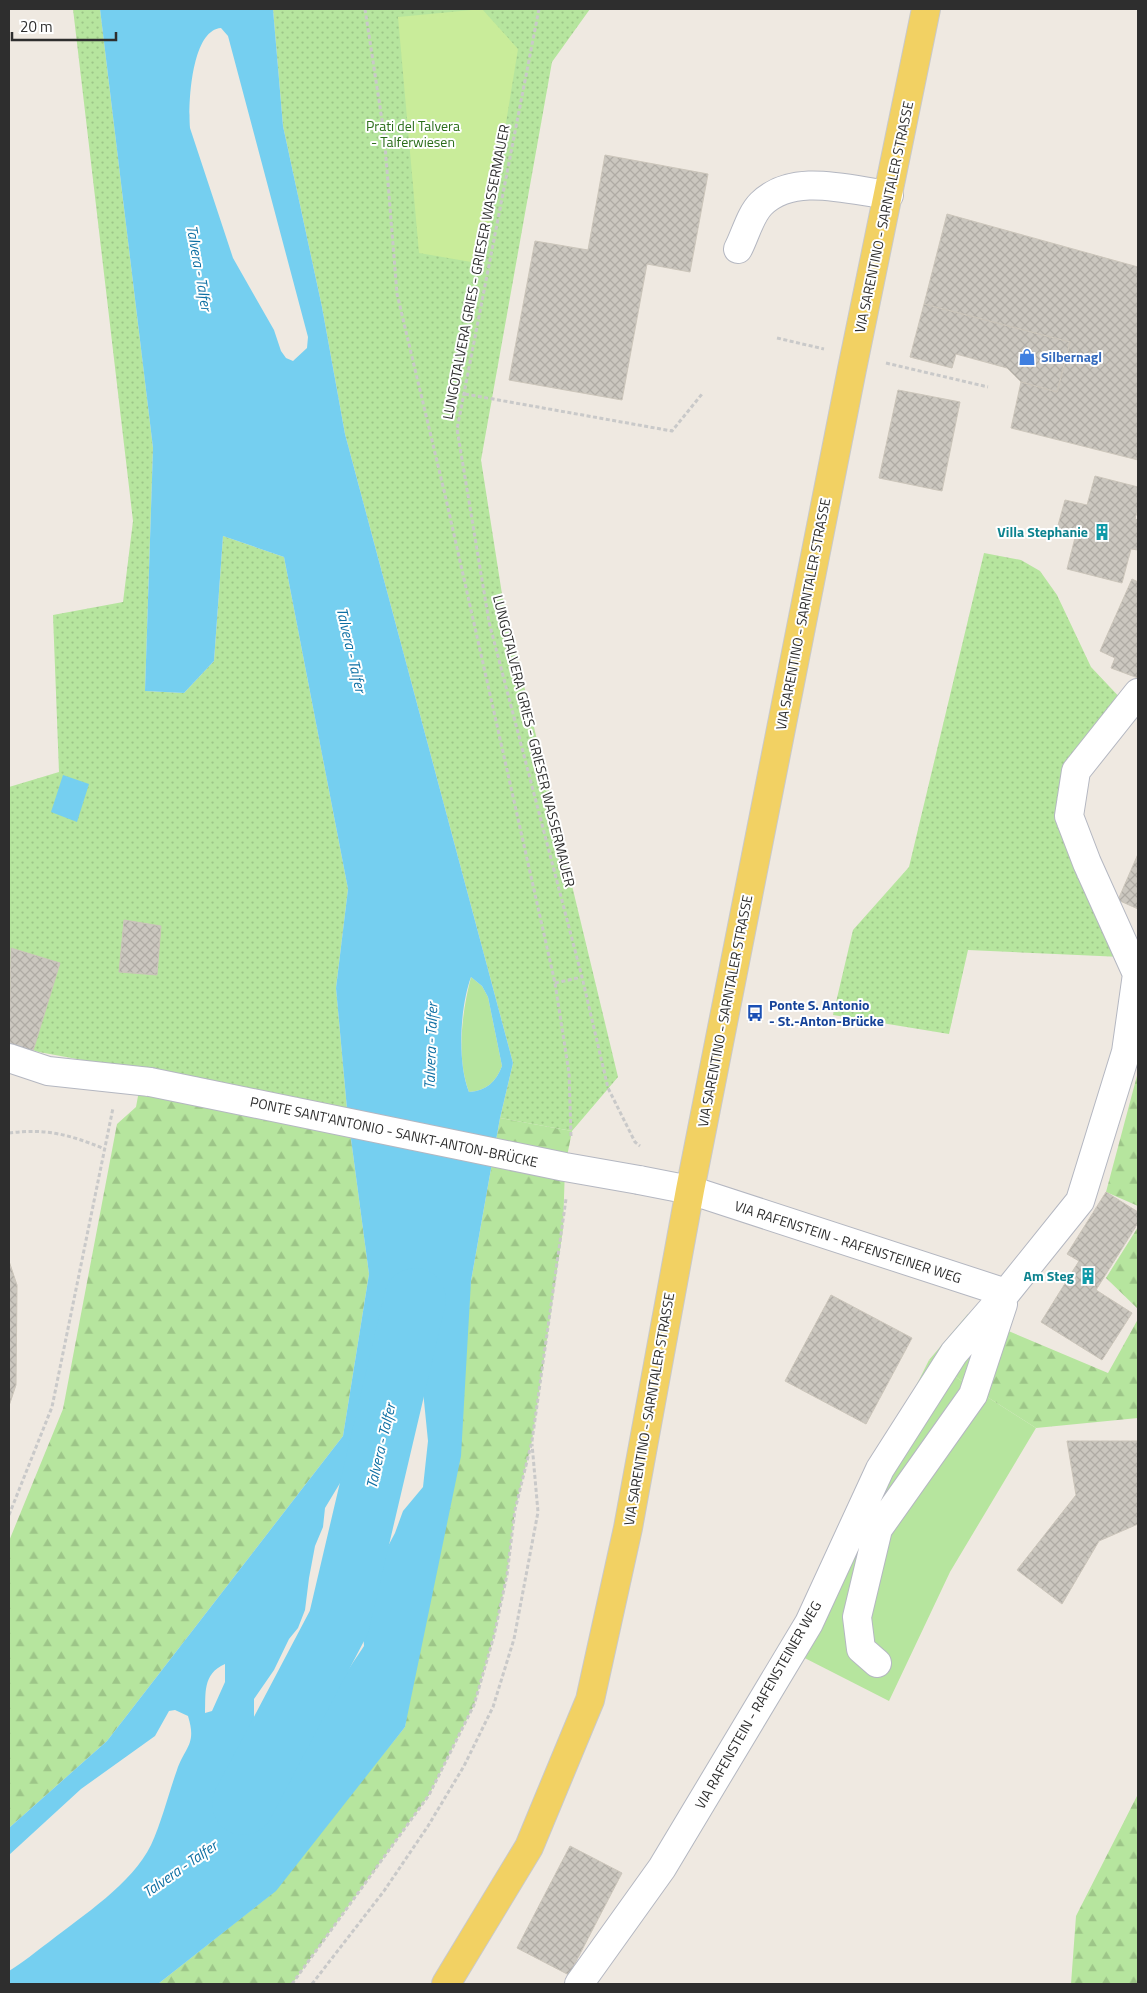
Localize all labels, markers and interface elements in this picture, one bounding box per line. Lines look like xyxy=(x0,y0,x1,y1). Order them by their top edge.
scale bar xyxy=(12,10,116,42)
text: 20 m xyxy=(20,15,53,38)
street label: VIA SARENTINO - SARNTALER STRASSE xyxy=(849,99,918,335)
park label: Prati del Talvera - Talferwiesen xyxy=(366,115,460,152)
street label: LUNGOTALVERA GRIES - GRIESER WASSERMAUER xyxy=(437,122,514,421)
water label: Talvera - Talfer xyxy=(181,223,219,315)
place label: Silbernagl xyxy=(1041,346,1102,367)
shop icon: Silbernagl xyxy=(1017,347,1037,367)
street label: VIA SARENTINO - SARNTALER STRASSE xyxy=(770,496,835,732)
place label: Villa Stephanie xyxy=(997,521,1088,542)
building icon: Villa Stephanie xyxy=(1092,522,1112,542)
street label: LUNGOTALVERA GRIES - GRIESER WASSERMAUER xyxy=(488,593,581,889)
water label: Talvera - Talfer xyxy=(331,605,373,697)
street label: VIA SARENTINO - SARNTALER STRASSE xyxy=(692,893,757,1129)
place label: Ponte S. Antonio - St.-Anton-Brücke xyxy=(769,994,884,1031)
water label: Talvera - Talfer xyxy=(417,1000,444,1090)
bus stop icon: Ponte S. Antonio - St.-Anton-Brücke xyxy=(745,1003,765,1023)
street label: PONTE SANT'ANTONIO - SANKT-ANTON-BRÜCKE xyxy=(248,1091,540,1172)
street label: VIA RAFENSTEIN - RAFENSTEINER WEG xyxy=(732,1195,964,1288)
place label: Am Steg xyxy=(1023,1265,1075,1286)
building icon: Am Steg xyxy=(1078,1266,1098,1286)
street label: VIA SARENTINO - SARNTALER STRASSE xyxy=(618,1291,679,1527)
water label: Talvera - Talfer xyxy=(360,1399,402,1491)
street label: VIA RAFENSTEIN - RAFENSTEINER WEG xyxy=(689,1597,826,1813)
water label: Talvera - Talfer xyxy=(138,1833,224,1903)

